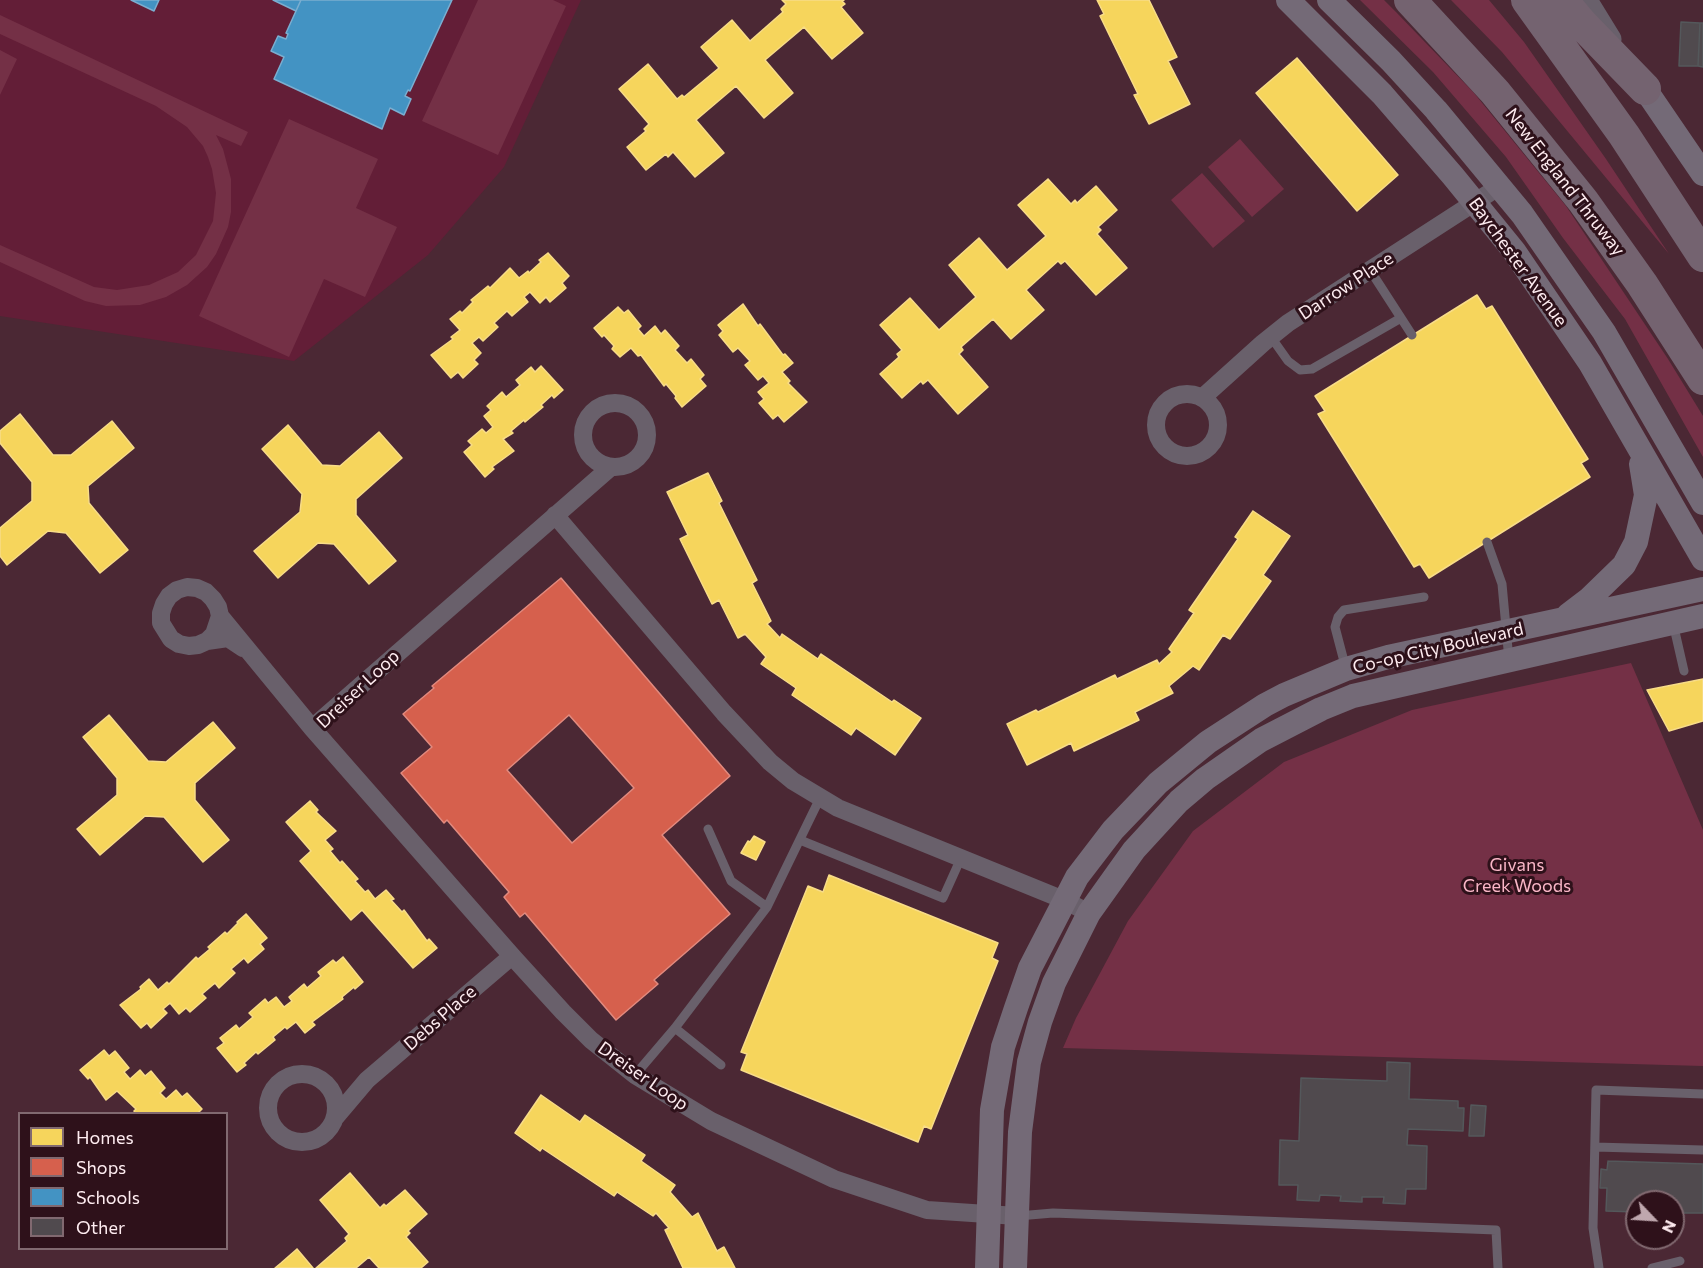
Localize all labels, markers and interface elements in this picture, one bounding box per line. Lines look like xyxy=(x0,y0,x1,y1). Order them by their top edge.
street label: New England Thruway xyxy=(1501,104,1629,260)
street label: Baychester Avenue xyxy=(1464,193,1572,331)
street label: Darrow Place xyxy=(1295,247,1397,325)
street label: Co-op City Boulevard xyxy=(1350,618,1526,678)
street label: Dreiser Loop xyxy=(312,645,404,733)
park label: Givans Creek Woods xyxy=(1463,854,1571,896)
street label: Debs Place xyxy=(400,981,480,1055)
street label: Dreiser Loop xyxy=(594,1037,692,1115)
legend xyxy=(18,1112,228,1250)
text: Homes xyxy=(76,1126,134,1148)
text: Shops xyxy=(76,1156,126,1178)
text: Schools xyxy=(76,1186,140,1208)
north arrow xyxy=(1625,1190,1685,1250)
text: Other xyxy=(76,1216,125,1238)
text: N xyxy=(1659,1218,1681,1236)

